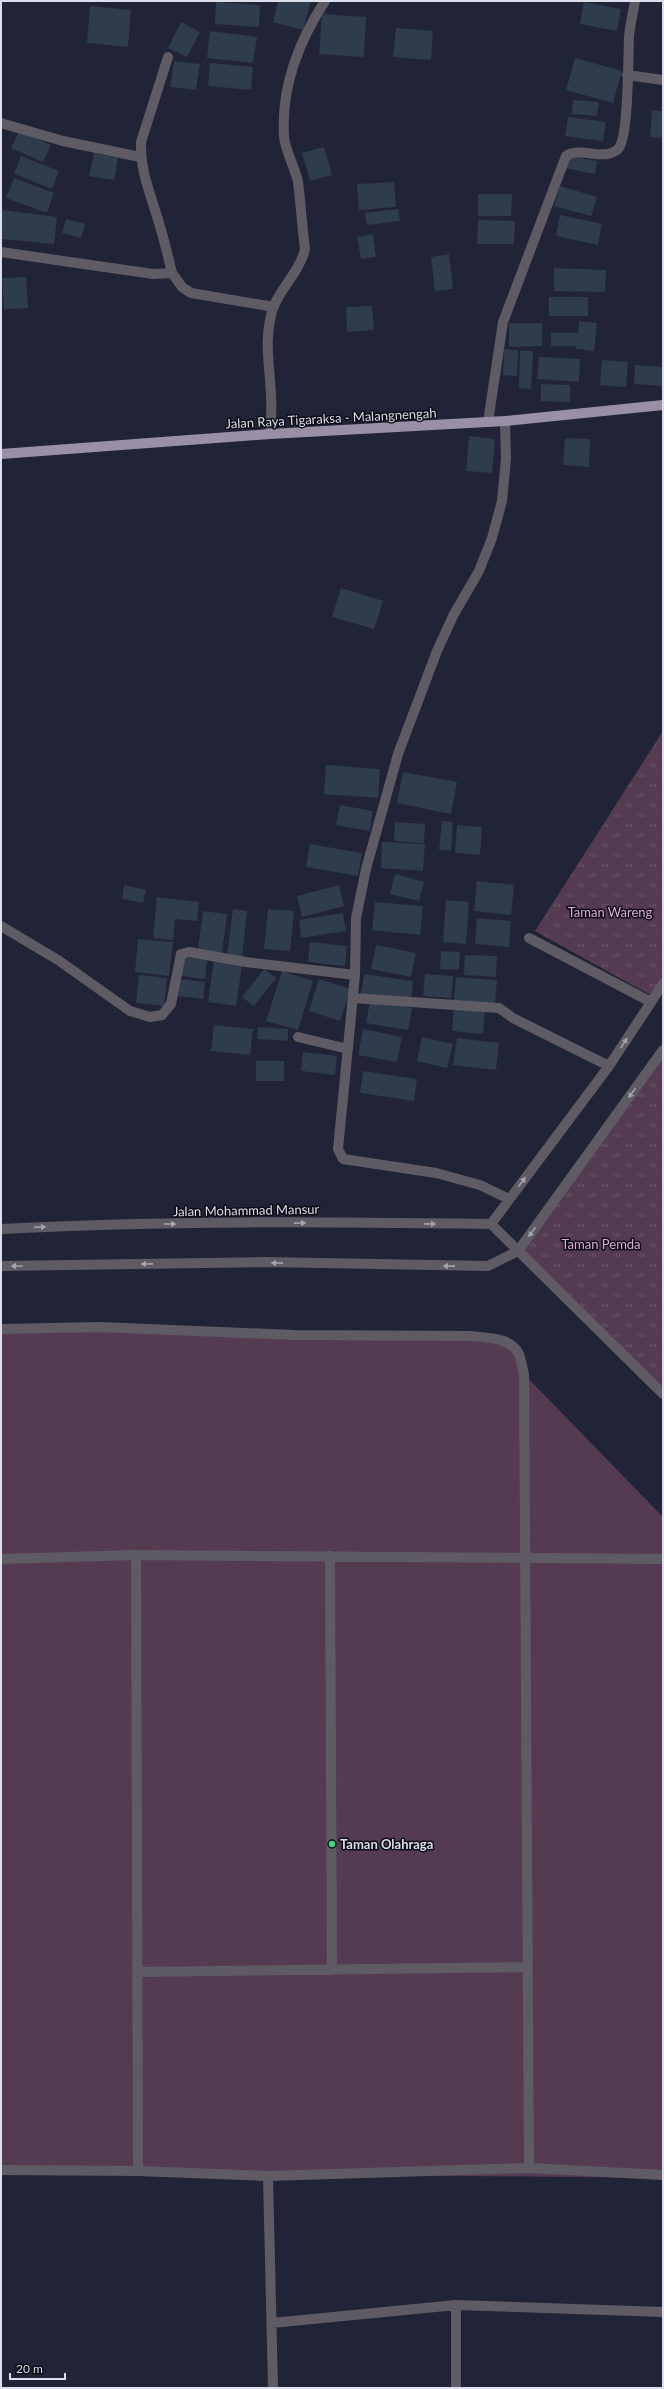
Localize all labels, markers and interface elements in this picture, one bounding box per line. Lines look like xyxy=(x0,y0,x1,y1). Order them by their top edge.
street label: Jalan Raya Tigaraksa - Malangnengah xyxy=(225,404,437,432)
park label: Taman Wareng xyxy=(568,904,653,920)
one-way arrow xyxy=(620,1038,628,1048)
one-way arrow xyxy=(628,1088,636,1098)
one-way arrow xyxy=(518,1176,527,1187)
street label: Jalan Mohammad Mansur xyxy=(173,1201,320,1219)
one-way arrow xyxy=(294,1220,307,1226)
one-way arrow xyxy=(424,1220,436,1227)
one-way arrow xyxy=(164,1221,177,1227)
one-way arrow xyxy=(34,1224,46,1231)
one-way arrow xyxy=(527,1227,536,1238)
park label: Taman Pemda xyxy=(561,1236,641,1252)
one-way arrow xyxy=(271,1259,283,1266)
one-way arrow xyxy=(140,1261,153,1267)
one-way arrow xyxy=(443,1262,455,1269)
one-way arrow xyxy=(10,1263,23,1269)
place label: Taman Olahraga xyxy=(340,1836,433,1852)
marker: Taman Olahraga xyxy=(327,1839,337,1849)
scale bar xyxy=(10,2355,65,2381)
text: 20 m xyxy=(16,2361,43,2376)

